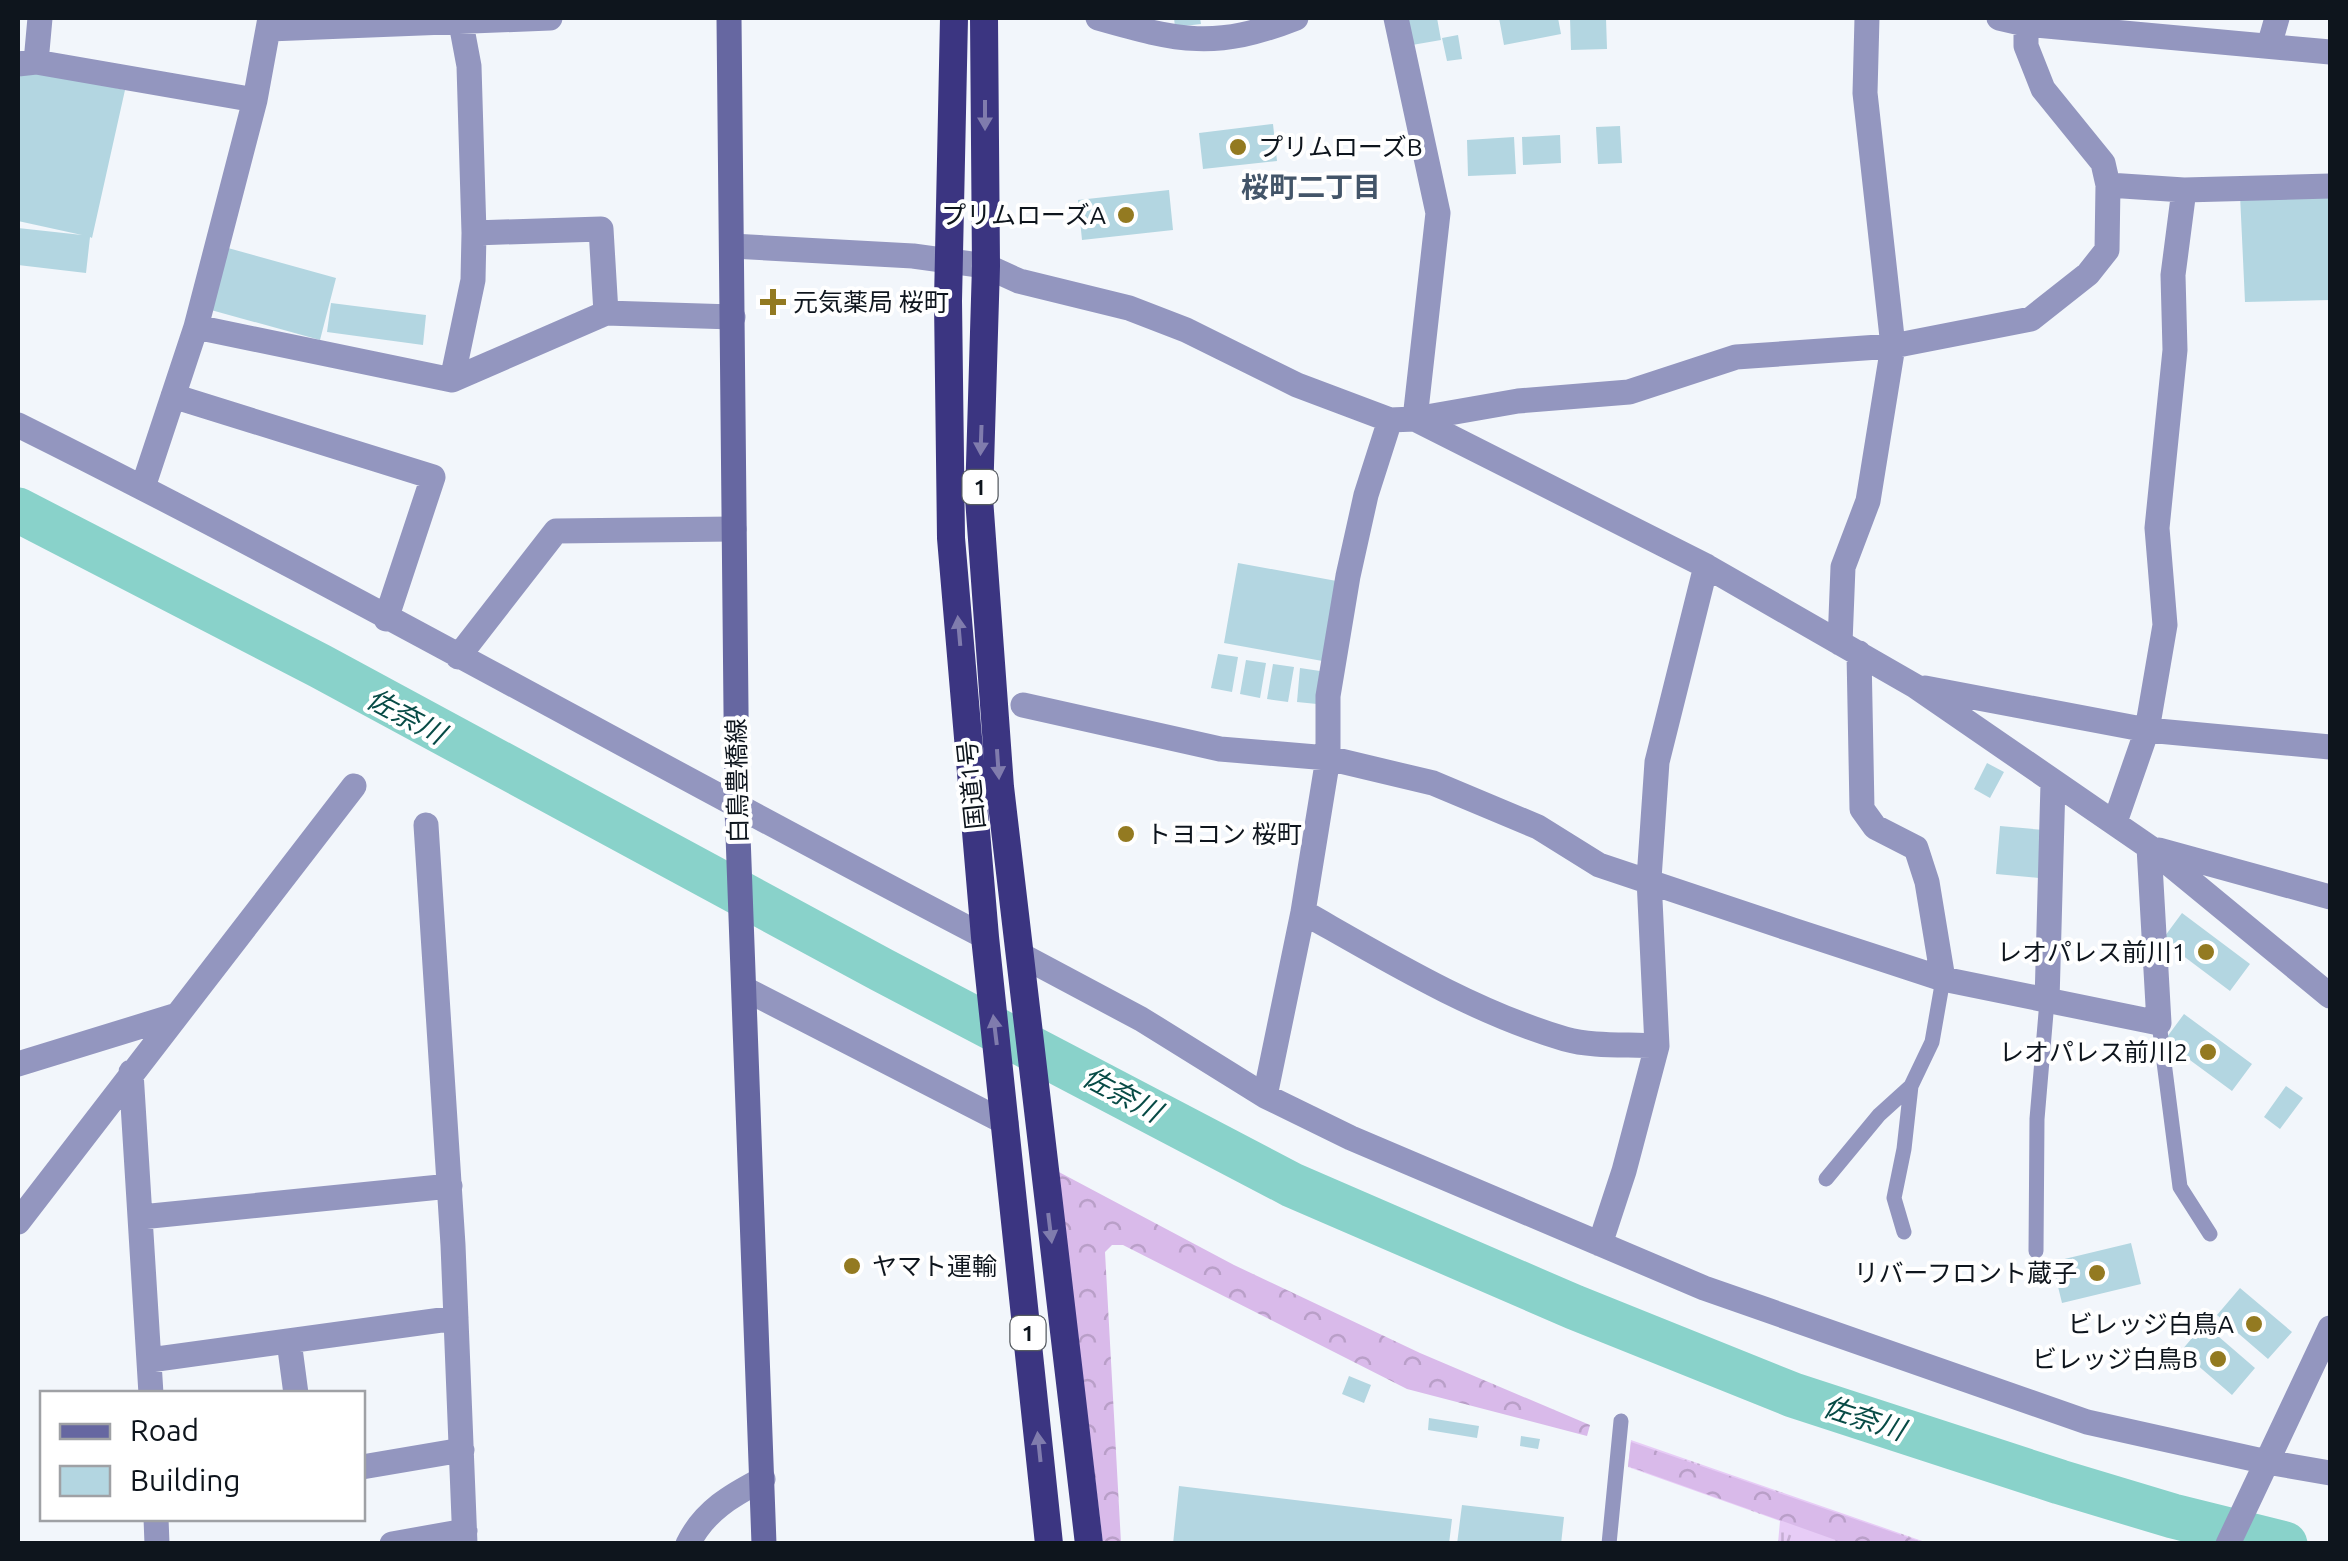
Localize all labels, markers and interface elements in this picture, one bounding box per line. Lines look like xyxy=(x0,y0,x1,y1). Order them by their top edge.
one-way arrow xyxy=(977,99,993,131)
place label: プリムローズB xyxy=(1258,133,1423,161)
marker: プリムローズB xyxy=(1227,136,1249,158)
district label: 桜町二丁目 xyxy=(1241,171,1381,202)
place label: プリムローズA xyxy=(941,201,1106,229)
marker: プリムローズA xyxy=(1115,204,1137,226)
place label: 元気薬局 桜町 xyxy=(793,288,949,316)
marker: 元気薬局 桜町 xyxy=(762,291,784,313)
one-way arrow xyxy=(972,424,988,456)
road number: 1 xyxy=(962,470,998,504)
one-way arrow xyxy=(950,614,966,646)
water label: 佐奈川 xyxy=(362,682,453,750)
street label: 白鳥豊橋線 xyxy=(722,718,752,844)
street label: 国道1号 xyxy=(952,739,990,831)
one-way arrow xyxy=(991,749,1007,781)
place label: トヨコン 桜町 xyxy=(1146,820,1302,848)
marker: トヨコン 桜町 xyxy=(1115,823,1137,845)
place label: レオパレス前川1 xyxy=(1997,938,2186,966)
marker: レオパレス前川1 xyxy=(2195,941,2217,963)
one-way arrow xyxy=(987,1014,1003,1046)
place label: レオパレス前川2 xyxy=(1999,1038,2188,1066)
marker: レオパレス前川2 xyxy=(2197,1041,2219,1063)
water label: 佐奈川 xyxy=(1078,1060,1169,1128)
one-way arrow xyxy=(1042,1213,1058,1245)
place label: ヤマト運輸 xyxy=(872,1252,997,1280)
marker: ヤマト運輸 xyxy=(841,1255,863,1277)
place label: リバーフロント蔵子 xyxy=(1853,1259,2077,1287)
marker: リバーフロント蔵子 xyxy=(2086,1262,2108,1284)
place label: ビレッジ白鳥A xyxy=(2068,1310,2234,1338)
marker: ビレッジ白鳥A xyxy=(2243,1313,2265,1335)
road number: 1 xyxy=(1010,1316,1046,1350)
place label: ビレッジ白鳥B xyxy=(2032,1345,2198,1373)
marker: ビレッジ白鳥B xyxy=(2207,1348,2229,1370)
water label: 佐奈川 xyxy=(1819,1390,1912,1446)
legend xyxy=(40,1391,365,1521)
text: Road xyxy=(130,1413,199,1447)
one-way arrow xyxy=(1031,1430,1047,1462)
text: Building xyxy=(130,1463,241,1497)

